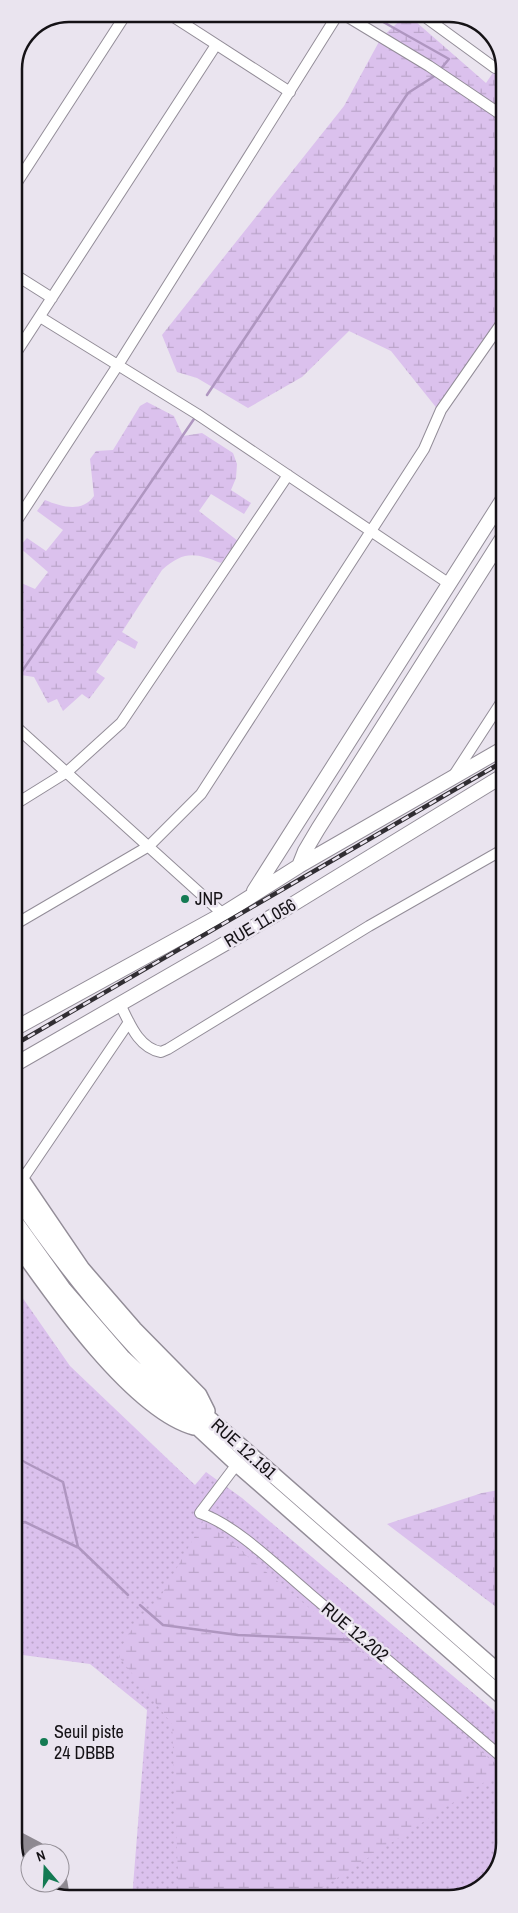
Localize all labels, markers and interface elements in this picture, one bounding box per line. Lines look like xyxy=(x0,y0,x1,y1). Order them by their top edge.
place label: JNP xyxy=(195,886,223,911)
street label: RUE 11.056 xyxy=(219,892,300,953)
marker: JNP xyxy=(179,893,191,905)
street label: RUE 12.191 xyxy=(206,1412,283,1485)
street label: RUE 12.202 xyxy=(316,1596,394,1667)
place label: Seuil piste 24 DBBB xyxy=(54,1719,124,1765)
marker: Seuil piste 24 DBBB xyxy=(38,1736,50,1748)
north arrow xyxy=(20,1843,70,1893)
text: N xyxy=(34,1846,48,1866)

